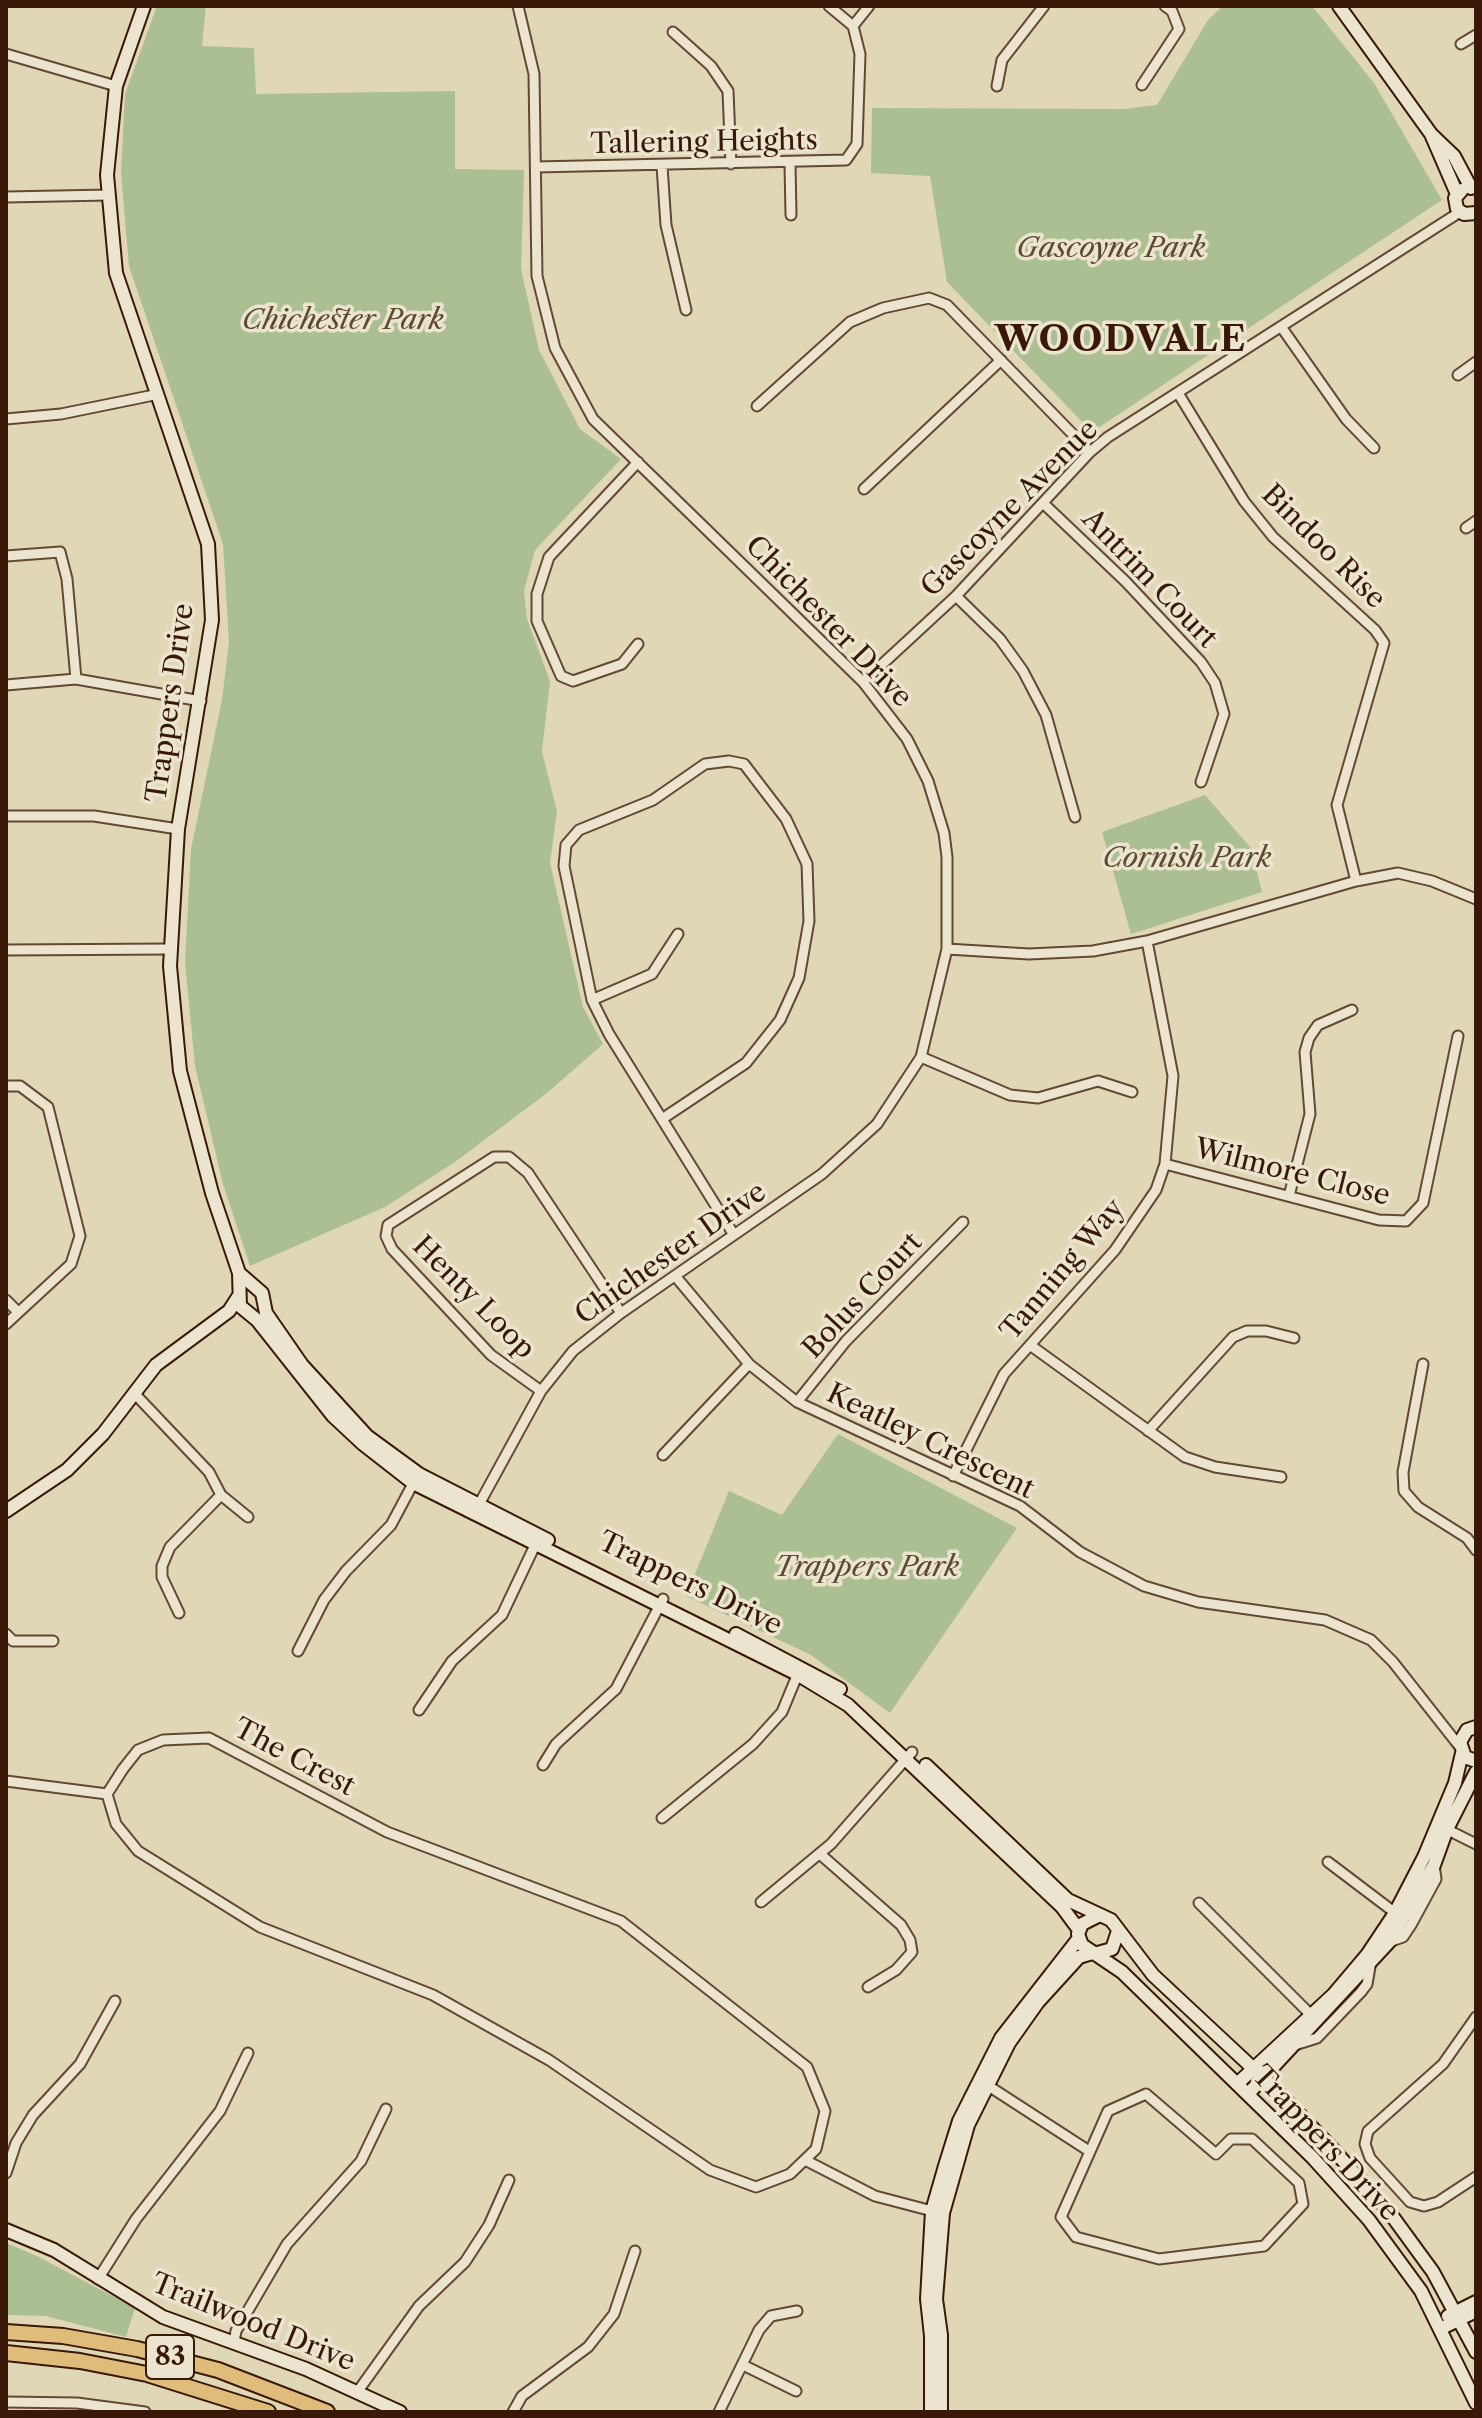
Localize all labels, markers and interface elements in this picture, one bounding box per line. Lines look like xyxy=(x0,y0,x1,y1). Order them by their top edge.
street label: Tallering Heights xyxy=(590,124,818,162)
park label: Gascoyne Park xyxy=(1016,232,1206,266)
park label: Chichester Park xyxy=(242,304,444,338)
district label: WOODVALE xyxy=(994,319,1248,363)
street label: Gascoyne Avenue xyxy=(915,414,1105,604)
street label: Bindoo Rise xyxy=(1254,478,1392,616)
street label: Antrim Court xyxy=(1074,503,1224,655)
street label: Chichester Drive xyxy=(738,529,918,715)
street label: Trappers Drive xyxy=(140,602,202,804)
park label: Cornish Park xyxy=(1102,842,1272,876)
street label: Wilmore Close xyxy=(1191,1132,1393,1214)
street label: Chichester Drive xyxy=(569,1176,773,1332)
street label: Tanning Way xyxy=(994,1192,1132,1348)
street label: Bolus Court xyxy=(796,1226,930,1366)
street label: Henty Loop xyxy=(405,1230,541,1366)
street label: Keatley Crescent xyxy=(821,1377,1039,1507)
street label: Trappers Drive xyxy=(593,1525,787,1643)
park label: Trappers Park xyxy=(775,1551,959,1585)
street label: The Crest xyxy=(228,1712,360,1804)
street label: Trappers Drive xyxy=(1244,2059,1406,2229)
street label: Trailwood Drive xyxy=(146,2267,360,2379)
road number: 83 xyxy=(146,2335,194,2379)

